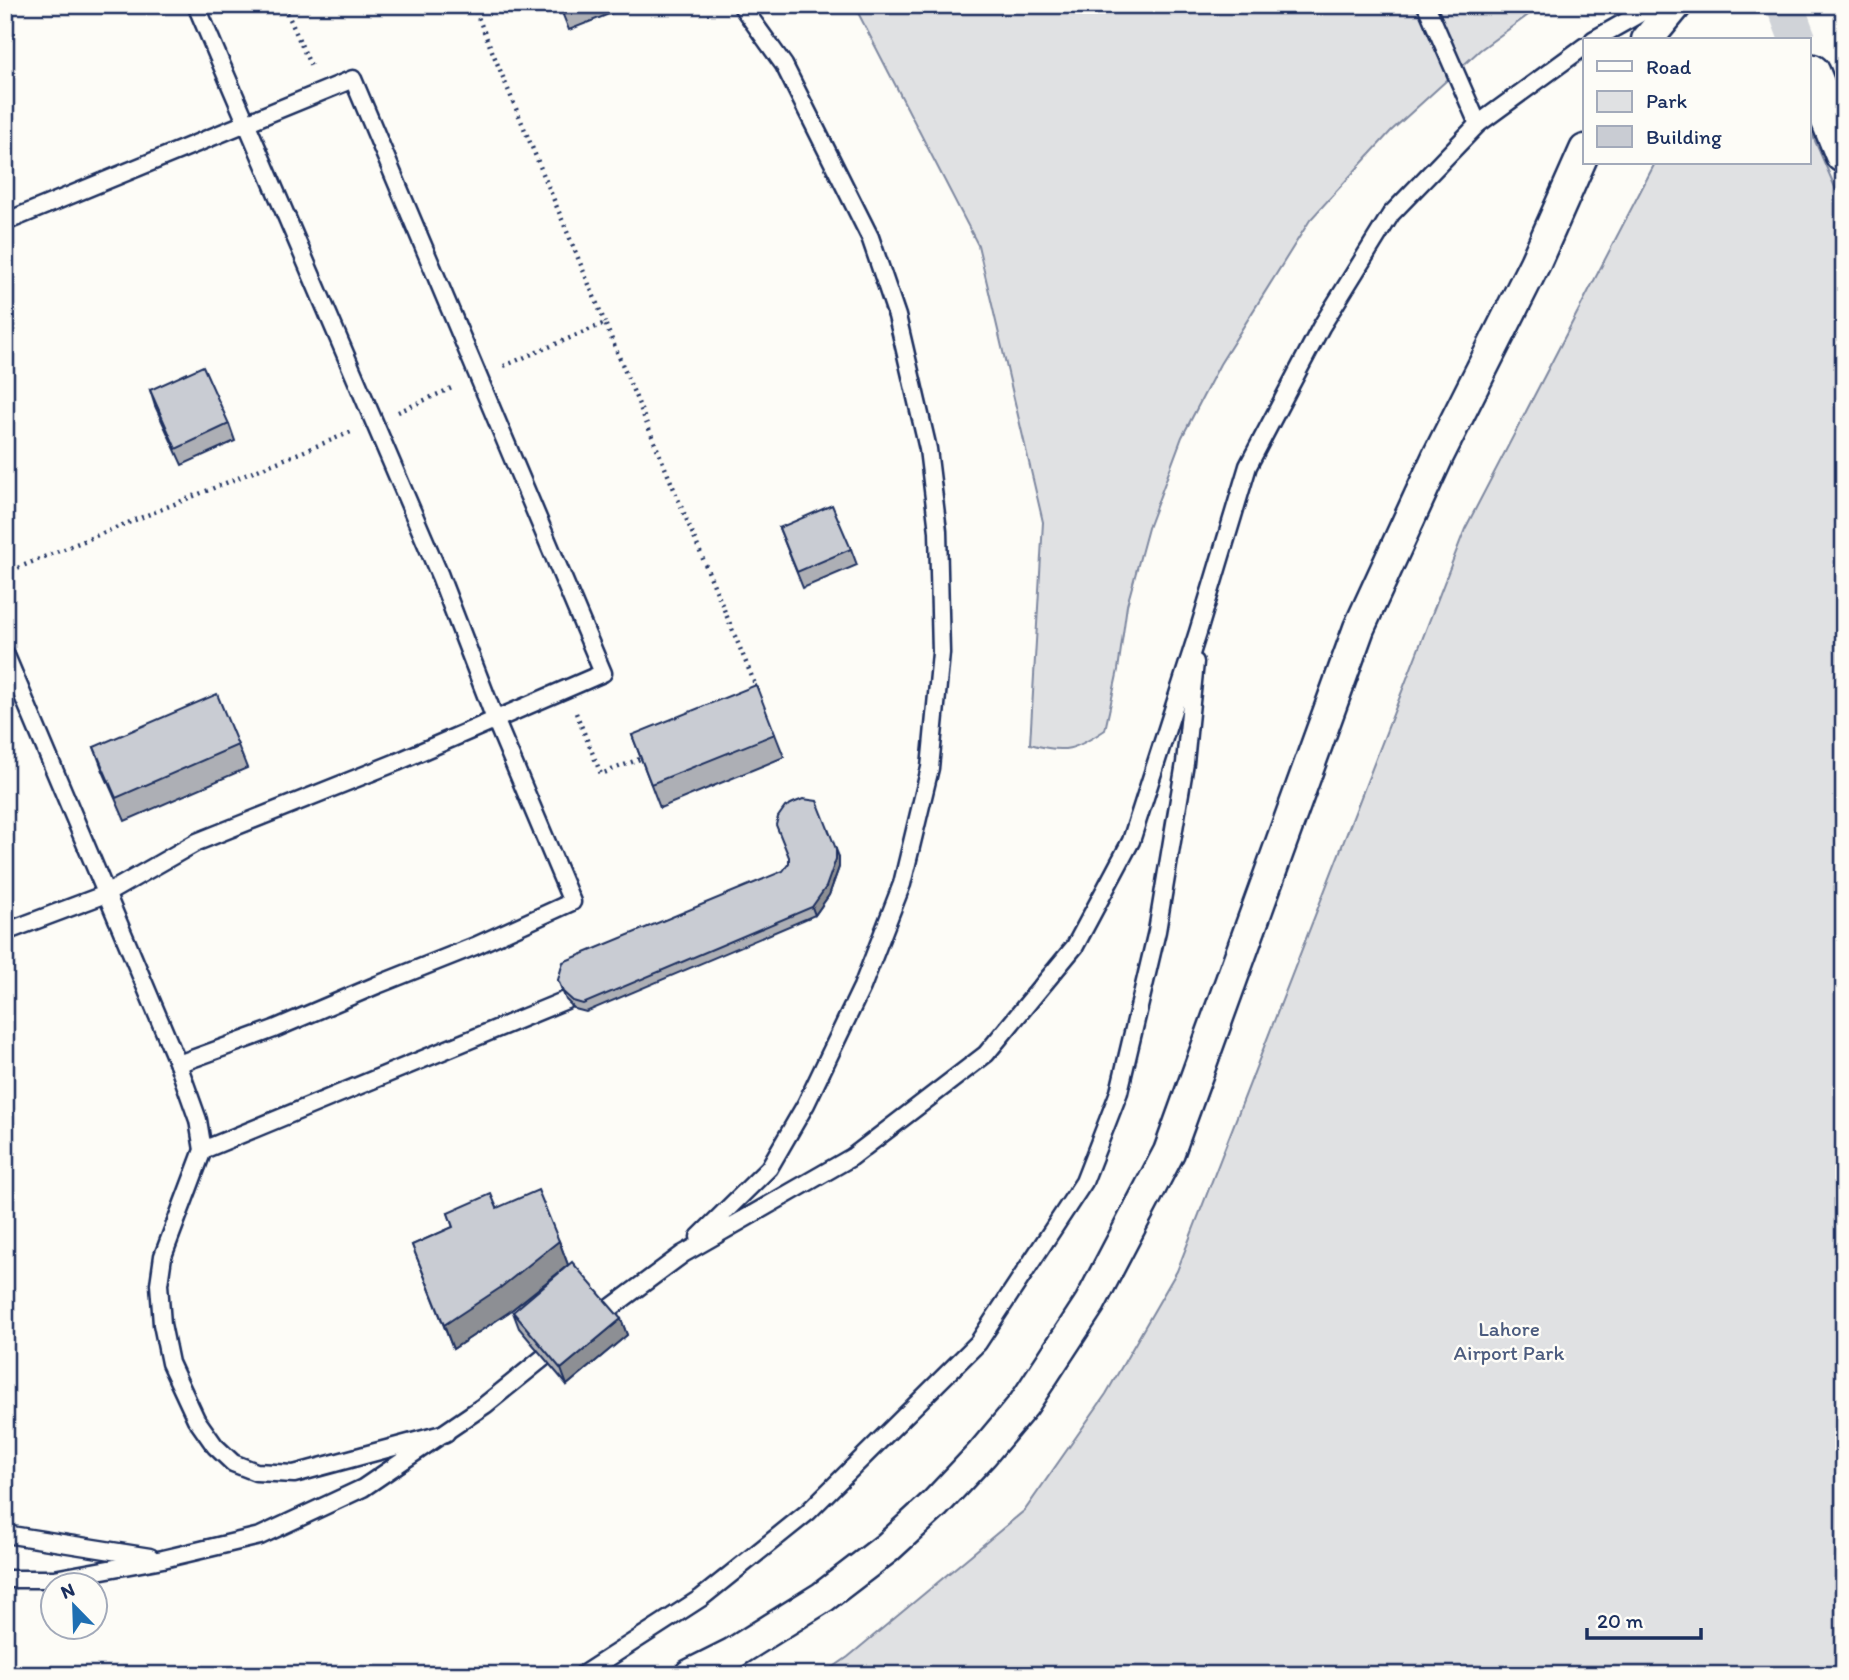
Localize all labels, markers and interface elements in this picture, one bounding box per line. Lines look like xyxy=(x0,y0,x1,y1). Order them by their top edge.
legend xyxy=(1583,38,1811,164)
text: Road xyxy=(1646,54,1692,79)
text: Park xyxy=(1646,88,1688,113)
text: Building xyxy=(1646,124,1722,149)
park label: Lahore Airport Park xyxy=(1454,1316,1565,1365)
north arrow xyxy=(38,1572,108,1642)
text: N xyxy=(57,1578,78,1604)
scale bar xyxy=(1587,1596,1700,1640)
text: 20 m xyxy=(1597,1608,1644,1633)

